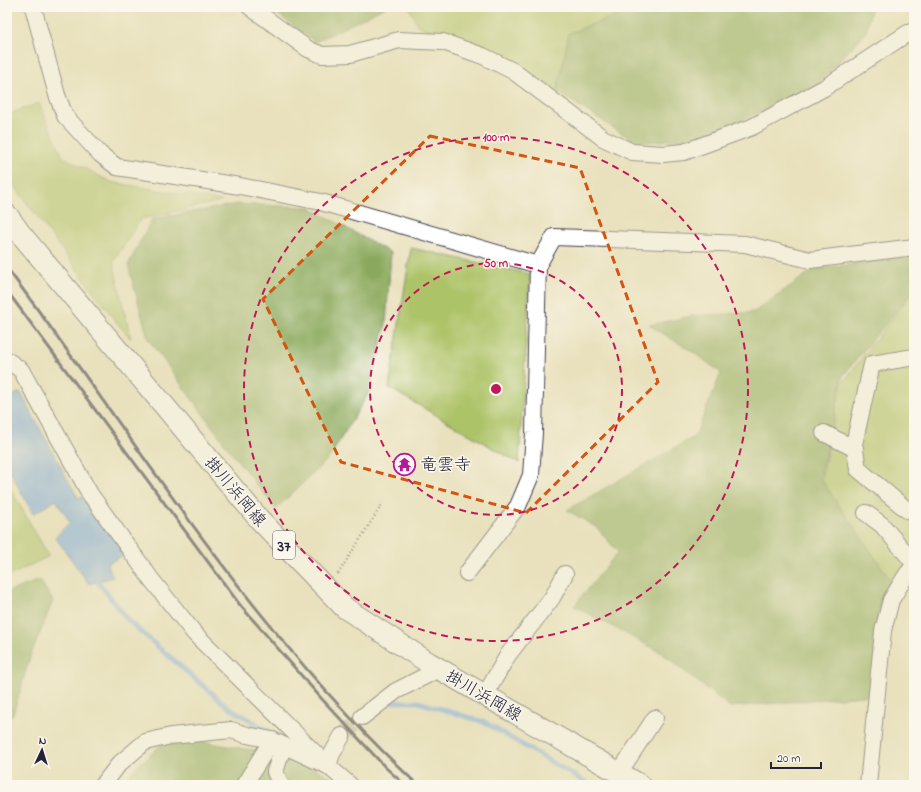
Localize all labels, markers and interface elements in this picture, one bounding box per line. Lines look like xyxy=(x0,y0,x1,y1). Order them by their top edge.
text: 100 m xyxy=(483,129,510,147)
text: 50 m xyxy=(484,255,509,273)
centre of rings xyxy=(489,382,503,396)
street label: 掛川浜岡線 xyxy=(198,451,272,533)
temple icon: 竜雲寺 xyxy=(392,451,418,477)
place label: 竜雲寺 xyxy=(420,453,471,478)
road number: 37 xyxy=(273,531,295,559)
street label: 掛川浜岡線 xyxy=(440,664,526,728)
north arrow xyxy=(22,730,62,770)
text: N xyxy=(38,733,47,749)
scale bar xyxy=(771,744,821,770)
text: 20 m xyxy=(777,750,800,768)

